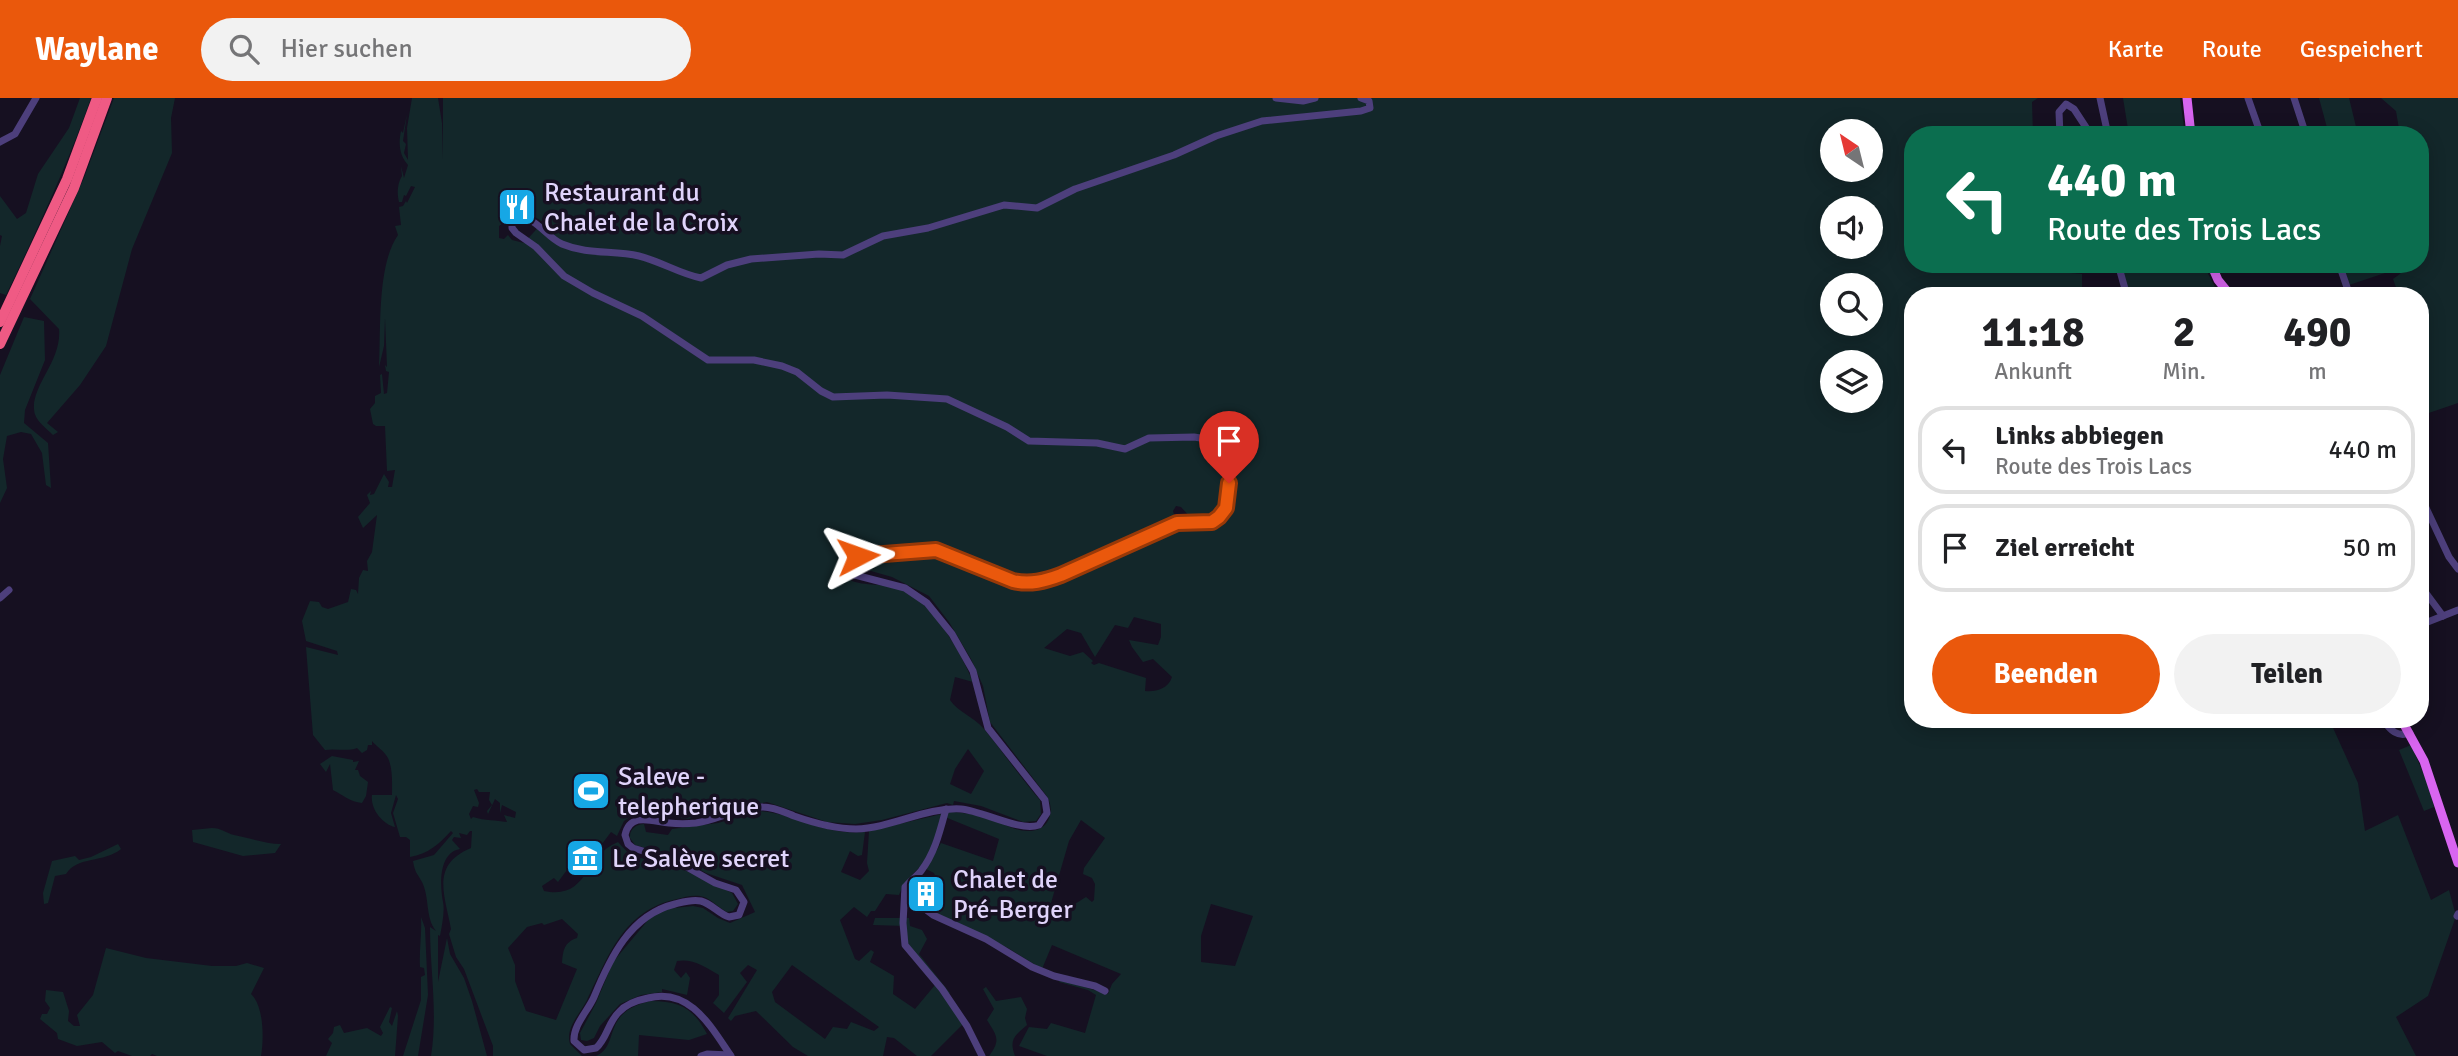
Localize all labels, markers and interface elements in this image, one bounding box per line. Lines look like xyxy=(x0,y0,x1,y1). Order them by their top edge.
search box xyxy=(201,18,691,81)
text: Waylane xyxy=(35,29,159,70)
icon: search xyxy=(225,30,263,68)
text: Hier suchen xyxy=(281,33,413,65)
text: Karte xyxy=(2108,34,2164,64)
text: Route xyxy=(2202,34,2262,64)
text: Gespeichert xyxy=(2300,34,2423,64)
north arrow xyxy=(1820,119,1883,182)
map controls xyxy=(1820,119,1883,413)
text: 440 m xyxy=(2047,150,2177,210)
icon: left xyxy=(1932,154,2023,245)
place label: Restaurant du Chalet de la Croix xyxy=(544,177,739,239)
restaurant icon: Restaurant du Chalet de la Croix xyxy=(496,186,538,228)
button: sound xyxy=(1820,196,1883,259)
text: Route des Trois Lacs xyxy=(2047,210,2321,249)
button: search xyxy=(1820,273,1883,336)
text: 11:18 xyxy=(1982,307,2085,358)
text: 2 xyxy=(2173,307,2195,358)
text: 490 xyxy=(2283,307,2351,358)
button: layers xyxy=(1820,350,1883,413)
text: Ankunft xyxy=(1994,357,2072,386)
text: Min. xyxy=(2162,357,2206,386)
text: m xyxy=(2308,357,2327,386)
pin xyxy=(1199,411,1259,483)
text: Links abbiegen xyxy=(1995,420,2164,452)
icon: arrive xyxy=(1210,422,1248,460)
icon: left xyxy=(1936,431,1974,469)
text: 440 m xyxy=(2328,434,2397,466)
text: Route des Trois Lacs xyxy=(1995,452,2192,481)
position arrow xyxy=(821,519,895,593)
icon: arrive xyxy=(1936,529,1974,567)
text: Ziel erreicht xyxy=(1995,532,2135,564)
text: 50 m xyxy=(2342,532,2397,564)
button: Beenden xyxy=(1932,634,2160,714)
button: Teilen xyxy=(2174,634,2401,714)
place label: Saleve - telepherique xyxy=(618,761,759,823)
sports icon: Saleve - telepherique xyxy=(570,770,612,812)
museum icon: Le Salève secret xyxy=(564,837,606,879)
place label: Le Salève secret xyxy=(612,843,789,875)
place label: Chalet de Pré-Berger xyxy=(953,864,1073,926)
building icon: Chalet de Pré-Berger xyxy=(905,873,947,915)

